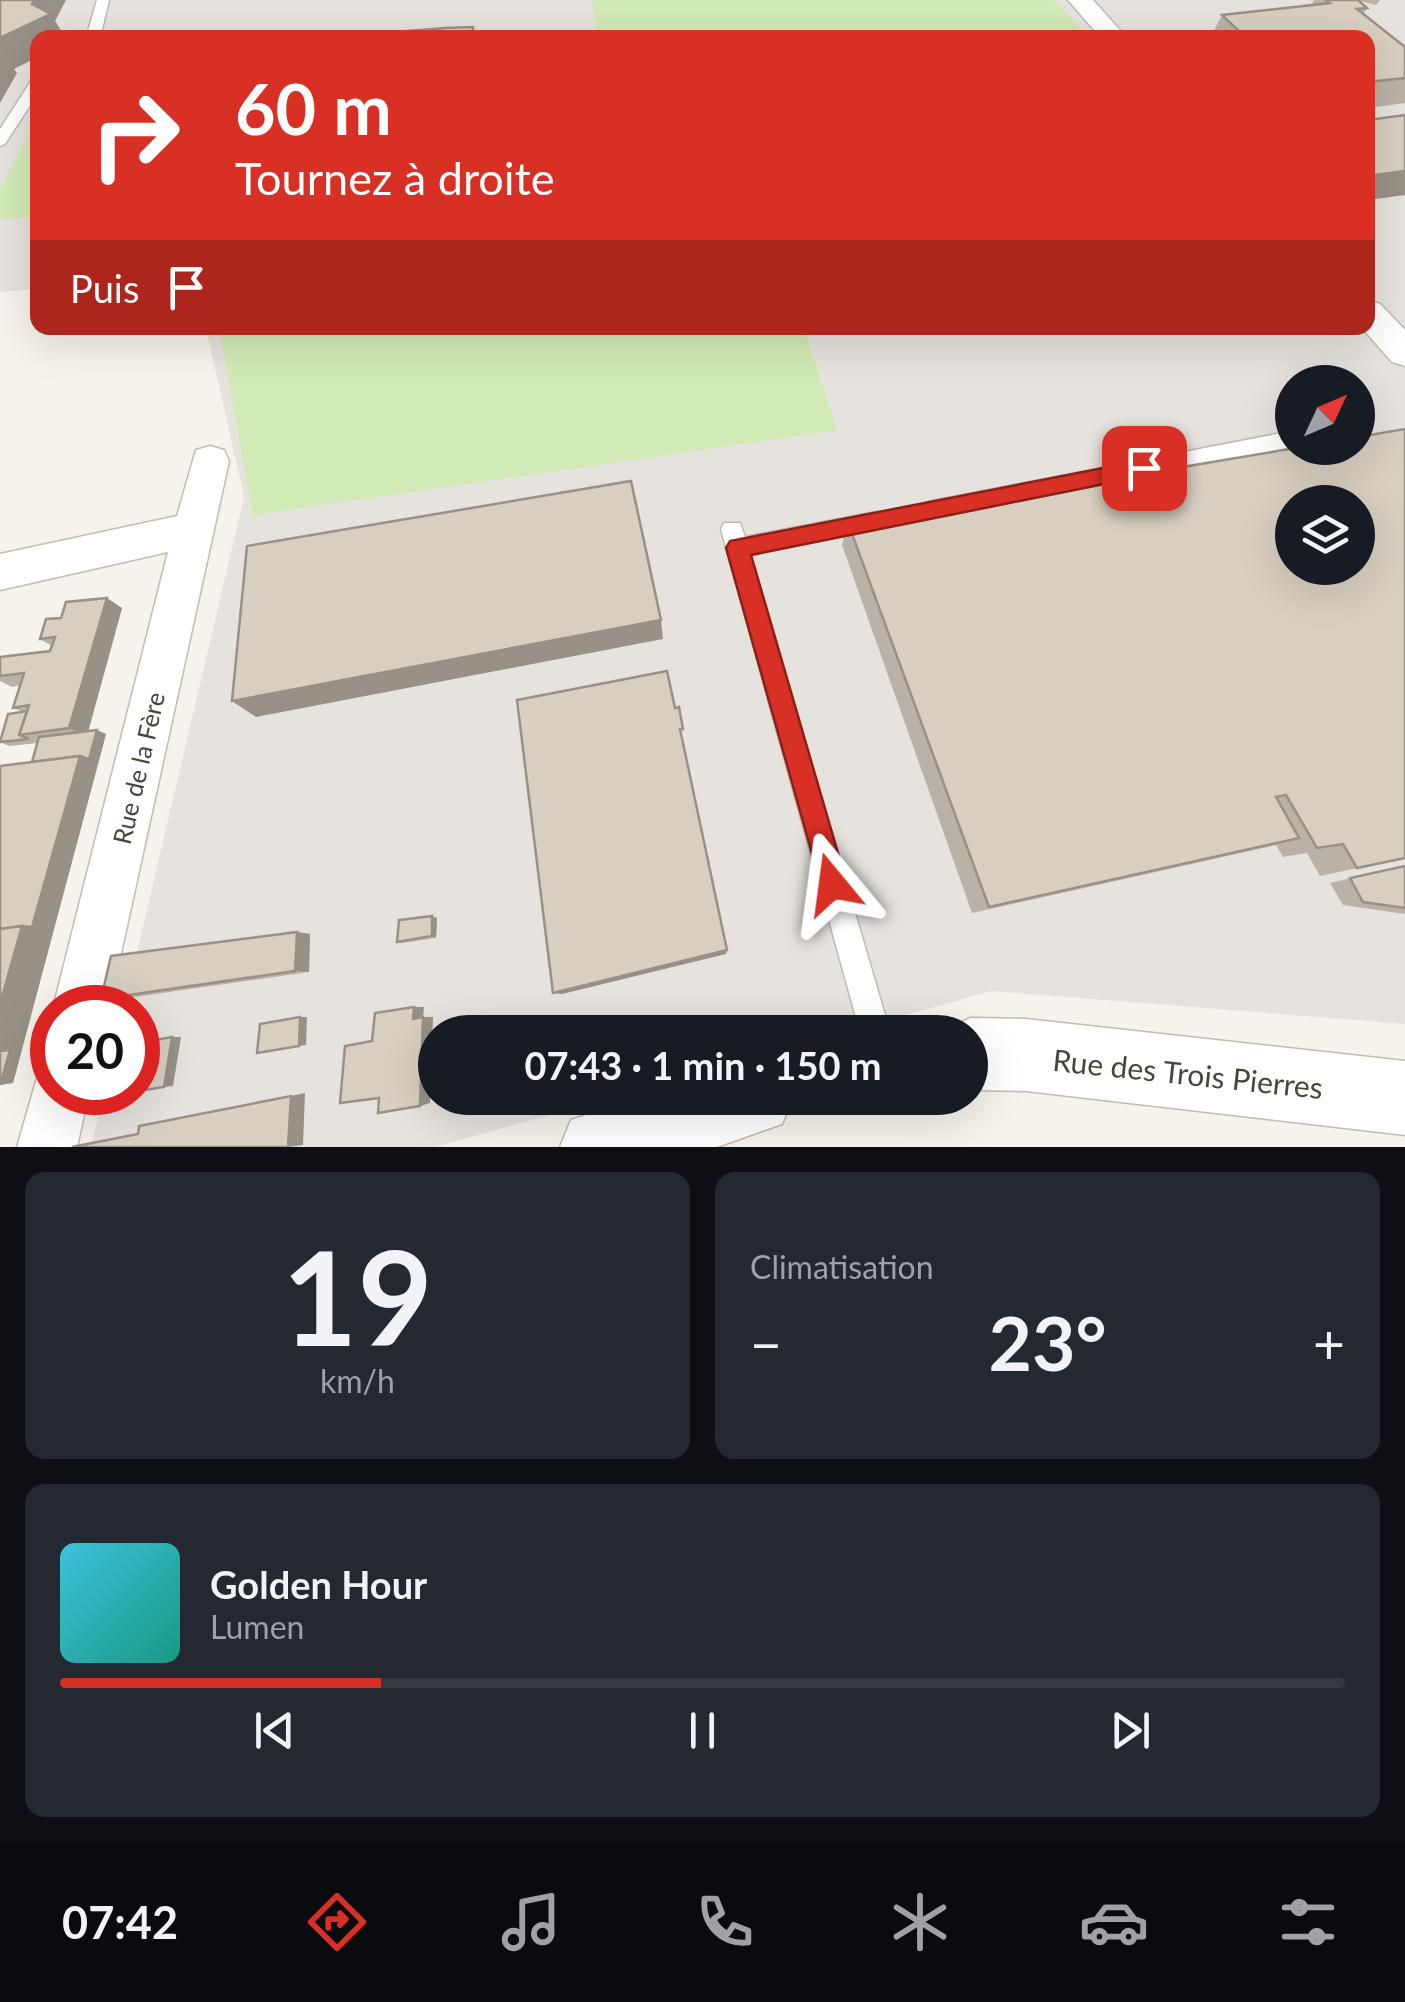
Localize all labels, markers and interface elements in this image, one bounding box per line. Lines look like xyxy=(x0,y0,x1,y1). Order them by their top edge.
text: 60 m xyxy=(235,66,392,150)
icon: right xyxy=(70,70,200,200)
text: Tournez à droite xyxy=(235,151,554,205)
icon: arrive xyxy=(159,260,214,315)
text: Puis xyxy=(70,265,139,311)
north arrow xyxy=(1275,365,1375,465)
map controls xyxy=(1275,365,1375,585)
pin xyxy=(1102,426,1187,511)
icon: arrive xyxy=(1117,441,1172,496)
button: layers xyxy=(1275,485,1375,585)
street label: Rue de la Fère xyxy=(106,689,170,847)
position arrow xyxy=(780,832,884,936)
speed limit sign: 20 xyxy=(30,985,160,1115)
street label: Rue des Trois Pierres xyxy=(1051,1041,1325,1105)
text: 07:43 · 1 min · 150 m xyxy=(524,1042,882,1088)
text: 19 xyxy=(282,1218,433,1374)
text: Climatisation xyxy=(750,1247,934,1286)
text: 23° xyxy=(988,1297,1107,1387)
text: − xyxy=(750,1310,782,1376)
text: + xyxy=(1313,1310,1345,1376)
text: km/h xyxy=(320,1361,395,1400)
text: Golden Hour xyxy=(210,1561,427,1607)
text: Lumen xyxy=(210,1607,304,1646)
icon: previous xyxy=(247,1703,302,1758)
icon: pause xyxy=(675,1703,730,1758)
icon: next xyxy=(1103,1703,1158,1758)
icon: directions xyxy=(302,1887,372,1957)
icon: music xyxy=(496,1887,566,1957)
icon: phone xyxy=(690,1887,760,1957)
icon: climate xyxy=(885,1887,955,1957)
icon: car xyxy=(1079,1887,1149,1957)
icon: filters xyxy=(1273,1887,1343,1957)
text: 07:42 xyxy=(62,1895,178,1949)

